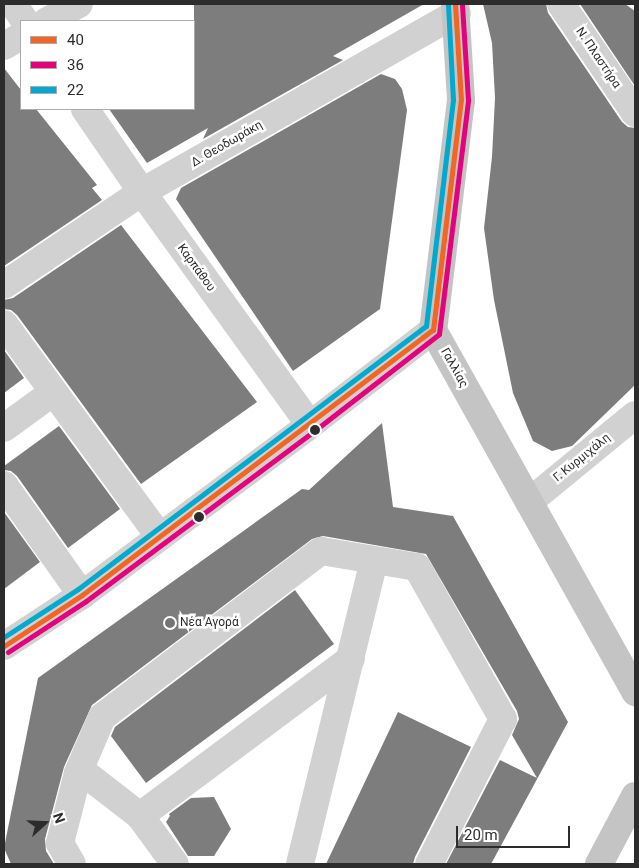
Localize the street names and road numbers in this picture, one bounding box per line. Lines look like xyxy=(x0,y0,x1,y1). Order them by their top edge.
street label: Ν. Πλαστήρα xyxy=(572,25,624,91)
street label: Δ. Θεοδωράκη xyxy=(189,118,265,170)
street label: Καρπάθου xyxy=(174,241,218,295)
street label: Γαλλίας xyxy=(437,346,471,390)
street label: Γ. Κυρμιχάλη xyxy=(551,431,613,485)

